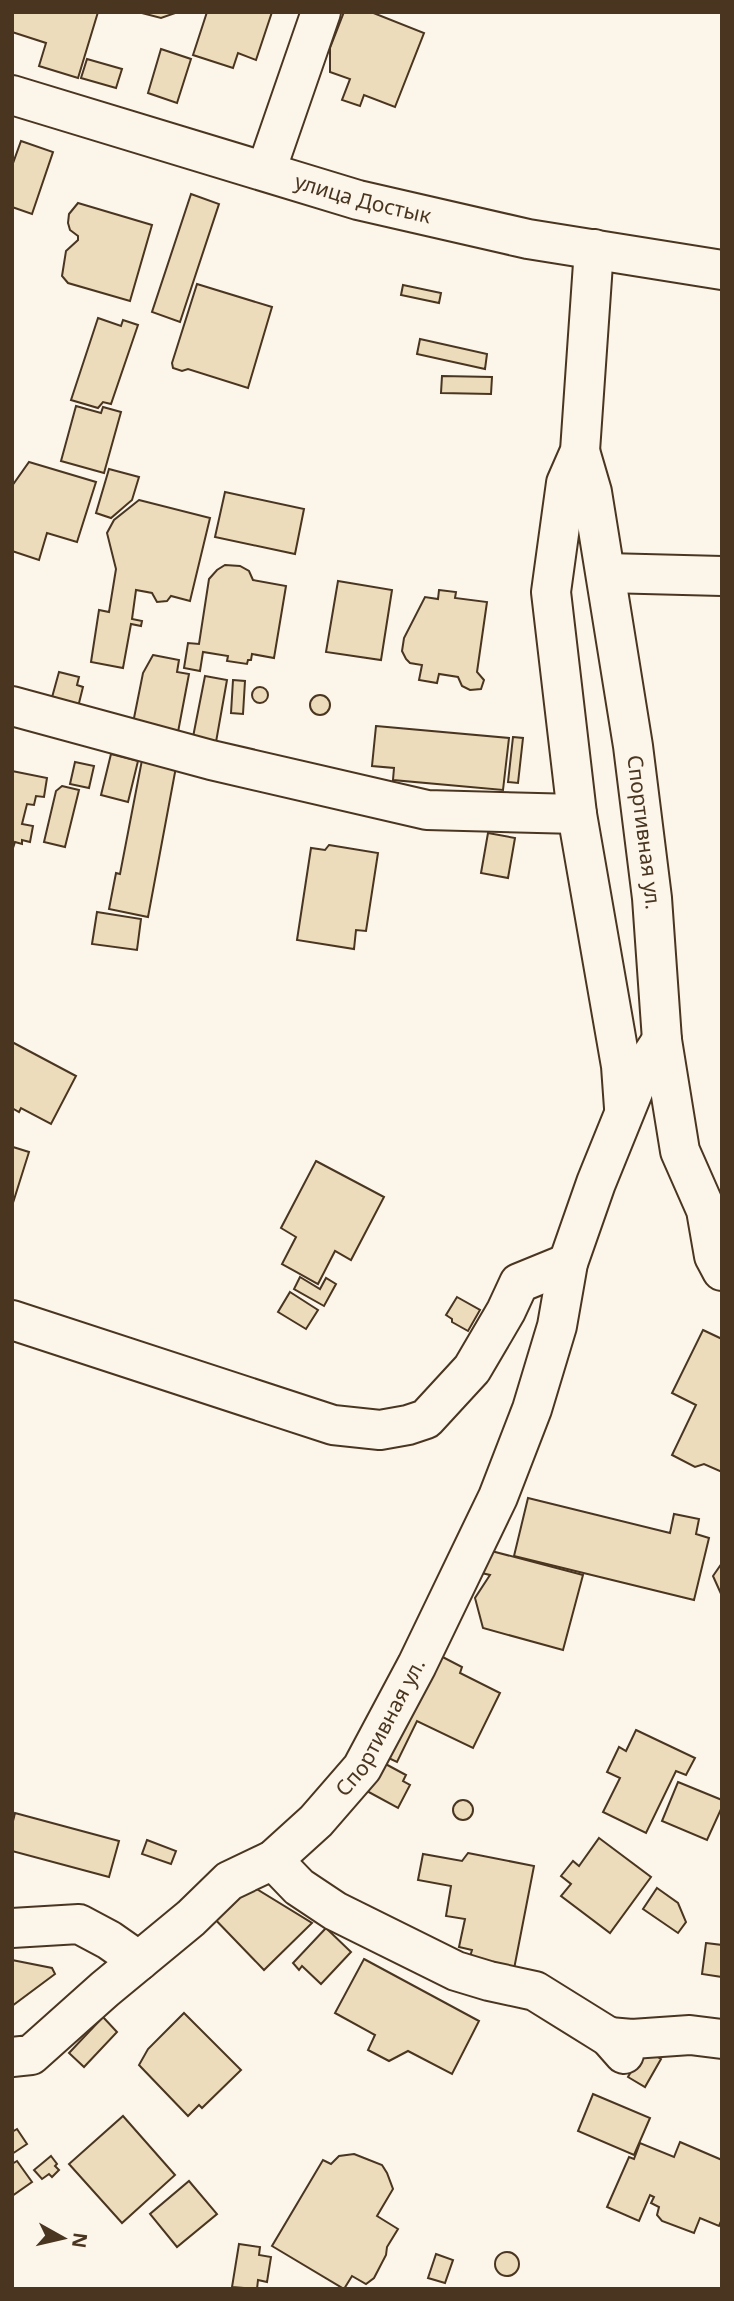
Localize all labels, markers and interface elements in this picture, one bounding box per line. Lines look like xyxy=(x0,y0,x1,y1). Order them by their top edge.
street label: улица Достык xyxy=(291,167,434,229)
street label: Спортивная ул. xyxy=(621,753,668,911)
street label: Спортивная ул. xyxy=(329,1654,431,1802)
north arrow xyxy=(28,2203,98,2273)
text: N xyxy=(66,2231,94,2250)

